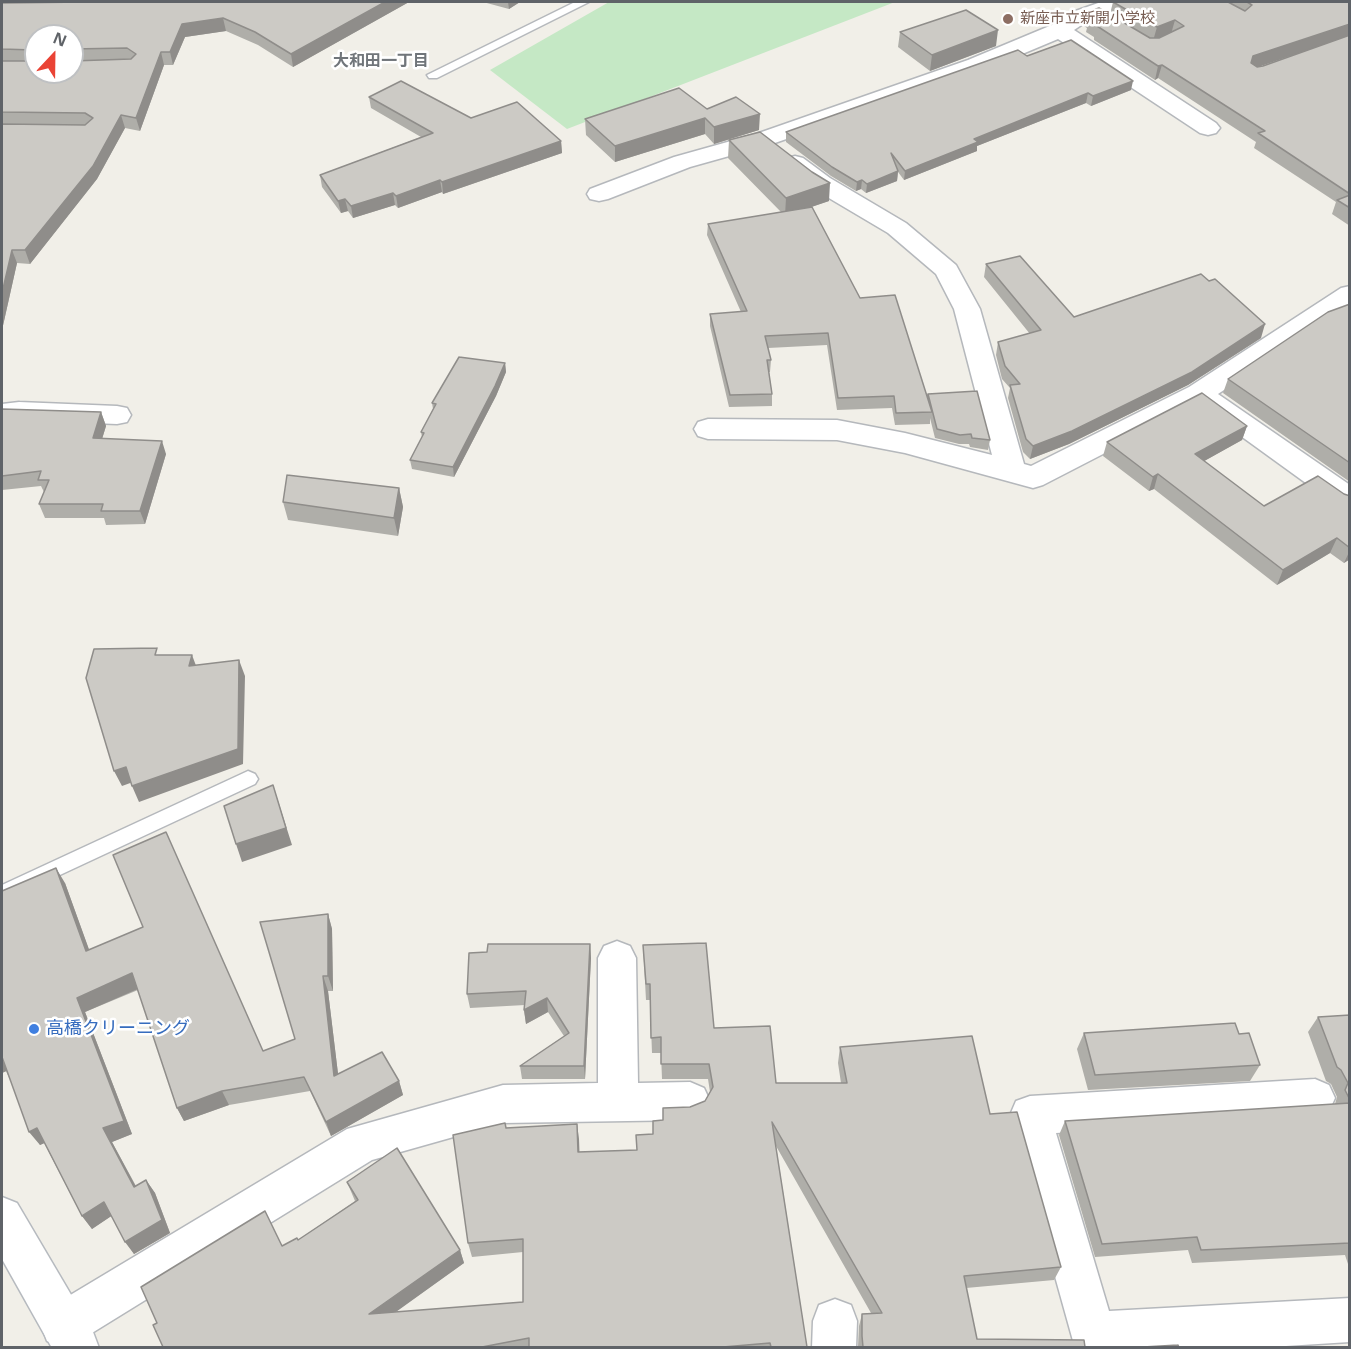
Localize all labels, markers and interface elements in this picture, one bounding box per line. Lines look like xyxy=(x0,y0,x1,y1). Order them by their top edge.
place label: 新座市立新開小学校 xyxy=(1020,10,1155,28)
marker: 新座市立新開小学校 xyxy=(1001,12,1015,26)
north arrow xyxy=(24,24,84,84)
text: N xyxy=(50,27,70,52)
district label: 大和田一丁目 xyxy=(333,51,429,71)
place label: 高橋クリーニング xyxy=(46,1018,190,1040)
marker: 高橋クリーニング xyxy=(27,1022,41,1036)

